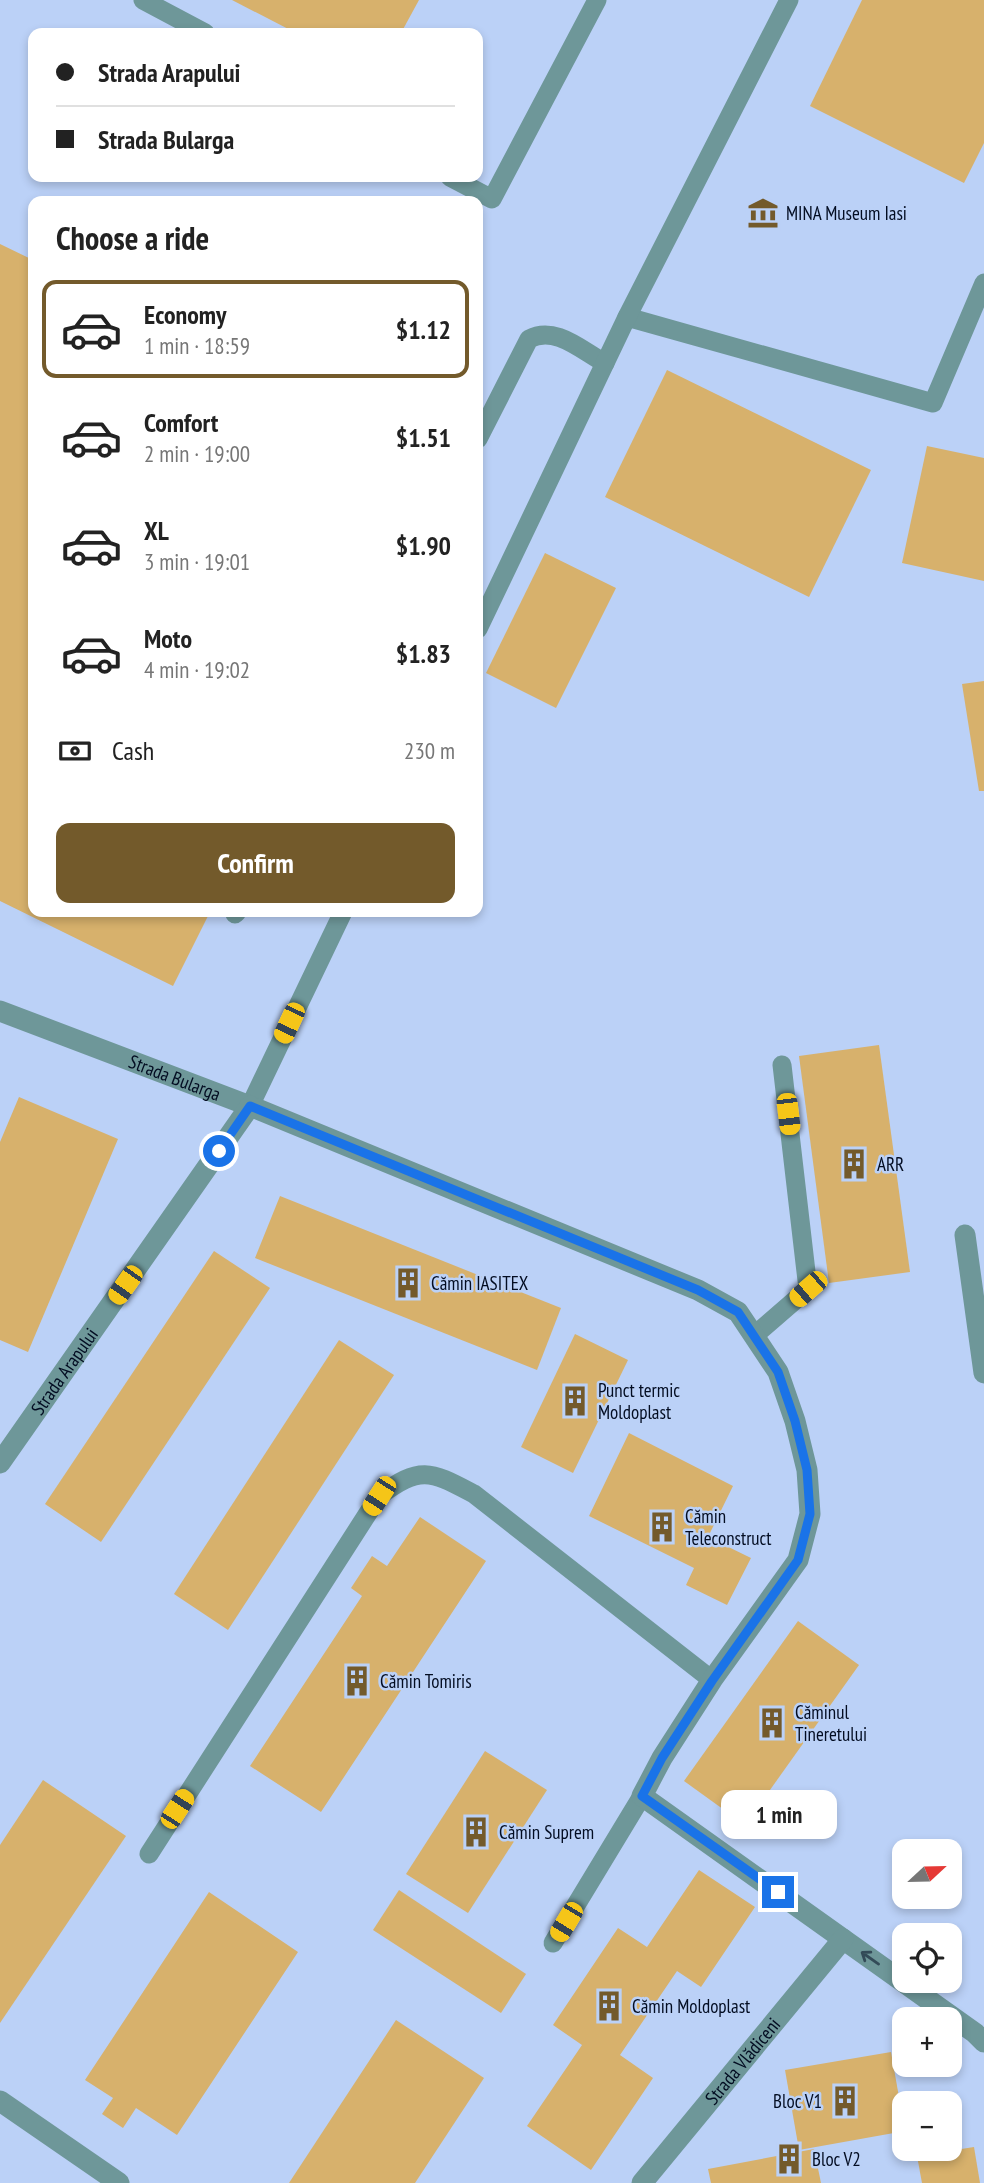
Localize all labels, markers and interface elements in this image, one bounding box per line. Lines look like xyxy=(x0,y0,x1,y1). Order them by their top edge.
text: Strada Arapului xyxy=(98,56,240,89)
text: Strada Bularga xyxy=(98,123,234,156)
museum icon: MINA Museum Iasi xyxy=(746,196,780,230)
place label: MINA Museum Iasi xyxy=(786,201,907,225)
text: Choose a ride xyxy=(56,217,209,259)
icon: car xyxy=(60,298,123,361)
text: Economy xyxy=(144,298,226,331)
text: $1.12 xyxy=(396,313,451,346)
text: 1 min · 18:59 xyxy=(144,331,250,360)
icon: car xyxy=(60,406,123,469)
text: Comfort xyxy=(144,406,218,439)
text: $1.51 xyxy=(396,421,451,454)
text: 2 min · 19:00 xyxy=(144,439,250,468)
icon: car xyxy=(60,514,123,577)
text: XL xyxy=(144,514,169,547)
text: $1.90 xyxy=(396,529,451,562)
text: 3 min · 19:01 xyxy=(144,547,250,576)
icon: car xyxy=(60,622,123,685)
text: Moto xyxy=(144,622,192,655)
text: $1.83 xyxy=(396,637,451,670)
text: 4 min · 19:02 xyxy=(144,655,250,684)
icon: cash xyxy=(56,732,94,770)
text: Cash xyxy=(112,734,154,767)
text: 230 m xyxy=(404,736,455,765)
button: Confirm xyxy=(56,823,455,903)
car xyxy=(271,1000,308,1046)
street label: Strada Bularga xyxy=(125,1049,224,1106)
car xyxy=(776,1092,801,1136)
route start xyxy=(203,1135,235,1167)
building icon: ARR xyxy=(837,1147,871,1181)
place label: ARR xyxy=(877,1152,904,1176)
car xyxy=(105,1262,146,1308)
building icon: Cămin IASITEX xyxy=(391,1266,425,1300)
car xyxy=(786,1267,831,1311)
place label: Cămin IASITEX xyxy=(431,1271,529,1295)
street label: Strada Arapului xyxy=(26,1323,103,1419)
place label: Punct termic Moldoplast xyxy=(598,1378,680,1424)
building icon: Punct termic Moldoplast xyxy=(558,1384,592,1418)
car xyxy=(359,1473,400,1519)
place label: Cămin Teleconstruct xyxy=(685,1504,772,1550)
building icon: Cămin Teleconstruct xyxy=(645,1510,679,1544)
building icon: Cămin Tomiris xyxy=(340,1664,374,1698)
place label: Cămin Tomiris xyxy=(380,1669,472,1693)
place label: Căminul Tineretului xyxy=(795,1700,867,1746)
building icon: Căminul Tineretului xyxy=(755,1706,789,1740)
car xyxy=(157,1786,198,1832)
callout: 1 min xyxy=(720,1790,836,1840)
text: 1 min xyxy=(756,1800,802,1829)
building icon: Cămin Suprem xyxy=(459,1815,493,1849)
place label: Cămin Suprem xyxy=(499,1820,594,1844)
north arrow xyxy=(892,1839,962,1909)
map controls xyxy=(892,1839,962,2161)
route end xyxy=(762,1876,794,1908)
car xyxy=(547,1899,586,1945)
button: locate xyxy=(892,1923,962,1993)
one-way arrow xyxy=(861,1951,880,1965)
building icon: Cămin Moldoplast xyxy=(592,1989,626,2023)
place label: Cămin Moldoplast xyxy=(632,1994,751,2018)
button: + xyxy=(892,2007,962,2077)
street label: Strada Vlădiceni xyxy=(700,2013,785,2109)
building icon: Bloc V1 xyxy=(828,2084,862,2118)
place label: Bloc V1 xyxy=(773,2089,822,2113)
button: − xyxy=(892,2091,962,2161)
building icon: Bloc V2 xyxy=(772,2142,806,2176)
place label: Bloc V2 xyxy=(812,2147,861,2171)

